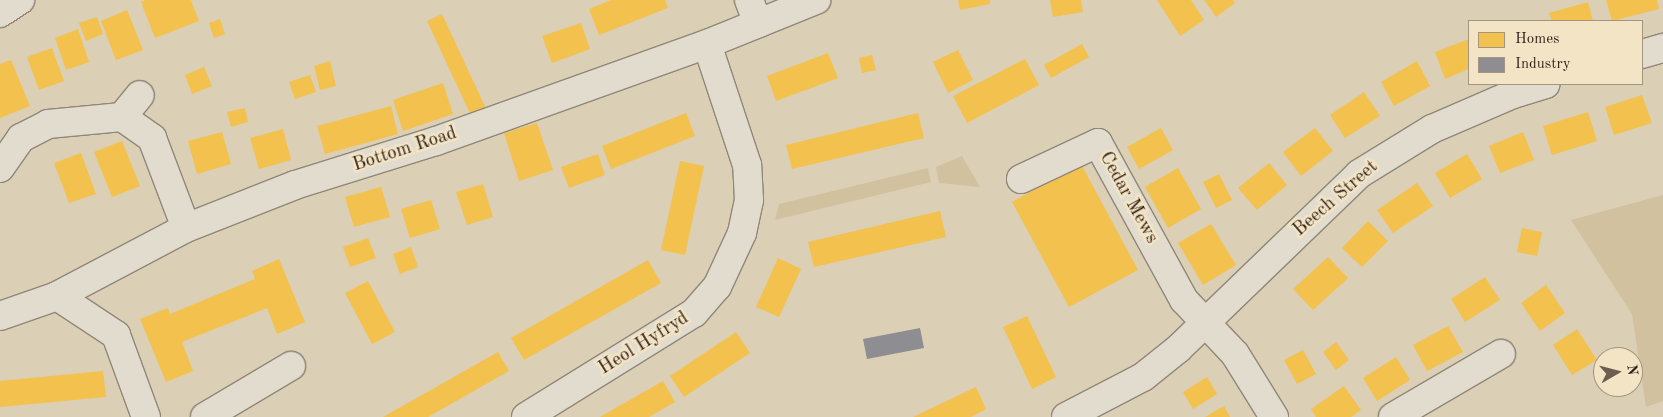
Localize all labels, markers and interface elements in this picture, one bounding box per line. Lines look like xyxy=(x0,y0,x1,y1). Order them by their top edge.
legend xyxy=(1468,20,1643,85)
text: Homes xyxy=(1515,32,1560,47)
text: Industry xyxy=(1515,57,1571,72)
street label: Bottom Road xyxy=(350,122,460,178)
street label: Cedar Mews xyxy=(1093,148,1163,248)
street label: Beech Street xyxy=(1289,156,1383,242)
street label: Heol Hyfryd xyxy=(595,307,693,381)
north arrow xyxy=(1593,347,1643,397)
text: N xyxy=(1624,364,1640,376)

